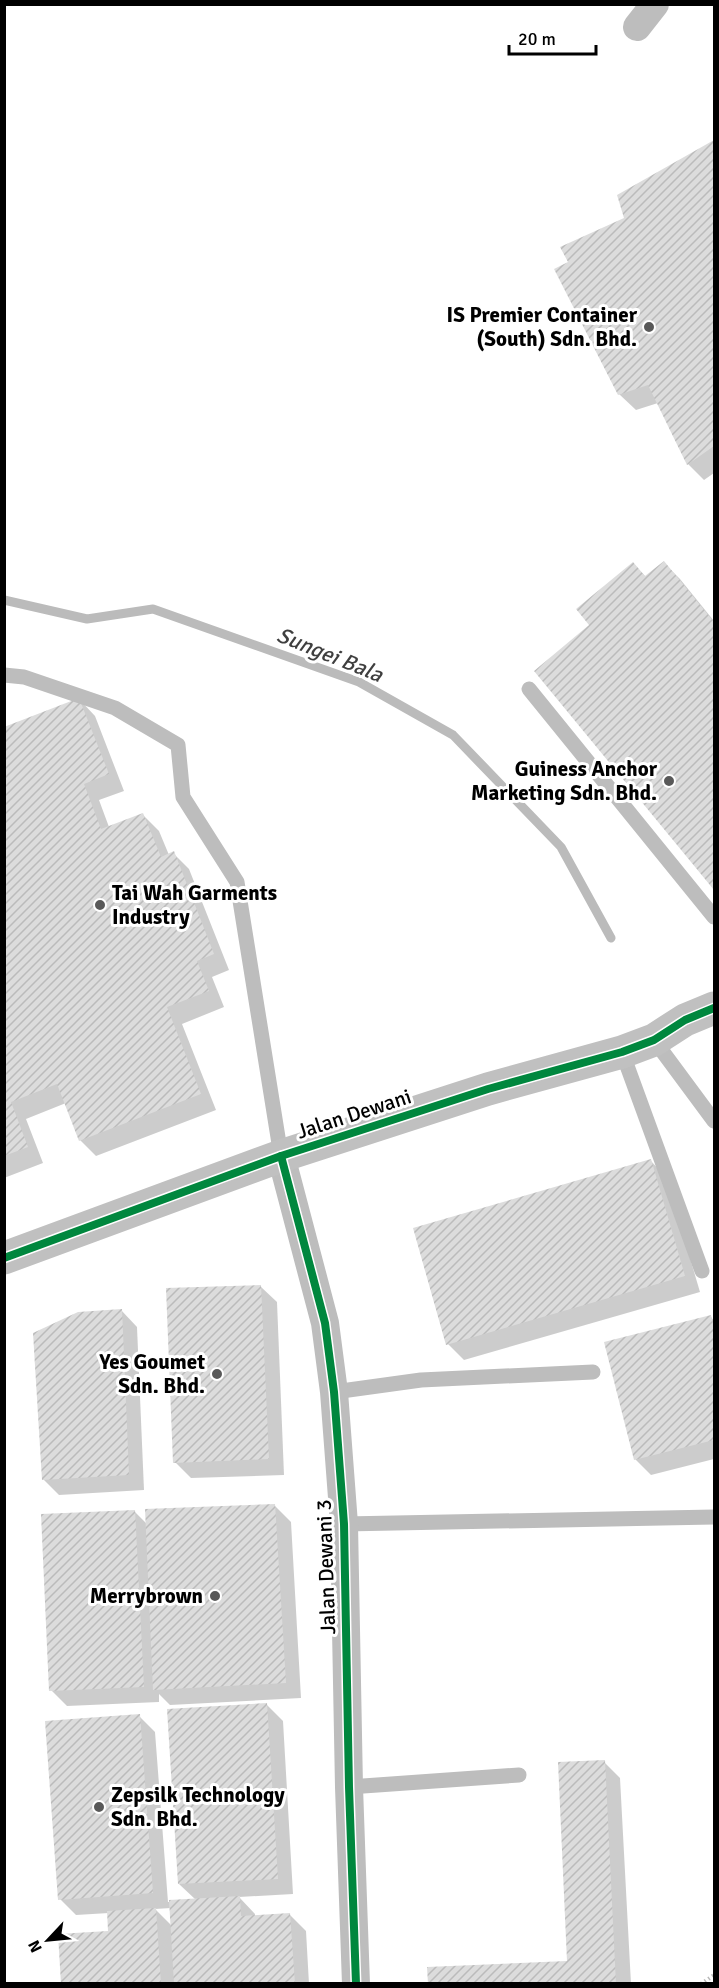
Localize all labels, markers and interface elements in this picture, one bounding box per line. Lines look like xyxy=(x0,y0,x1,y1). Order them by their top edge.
scale bar xyxy=(509,18,596,56)
text: 20 m xyxy=(518,28,556,50)
place label: IS Premier Container (South) Sdn. Bhd. xyxy=(447,302,638,352)
marker: IS Premier Container (South) Sdn. Bhd. xyxy=(642,320,656,334)
water label: Sungei Bala xyxy=(273,621,387,688)
place label: Guiness Anchor Marketing Sdn. Bhd. xyxy=(471,756,658,806)
marker: Guiness Anchor Marketing Sdn. Bhd. xyxy=(662,774,676,788)
place label: Tai Wah Garments Industry xyxy=(112,880,277,930)
marker: Tai Wah Garments Industry xyxy=(93,898,107,912)
street label: Jalan Dewani xyxy=(293,1083,415,1145)
place label: Yes Goumet Sdn. Bhd. xyxy=(98,1349,205,1399)
marker: Yes Goumet Sdn. Bhd. xyxy=(210,1367,224,1381)
street label: Jalan Dewani 3 xyxy=(311,1499,341,1635)
place label: Merrybrown xyxy=(90,1583,203,1609)
marker: Merrybrown xyxy=(208,1589,222,1603)
place label: Zepsilk Technology Sdn. Bhd. xyxy=(111,1782,285,1832)
marker: Zepsilk Technology Sdn. Bhd. xyxy=(92,1800,106,1814)
north arrow xyxy=(18,1910,78,1970)
text: N xyxy=(24,1937,47,1956)

